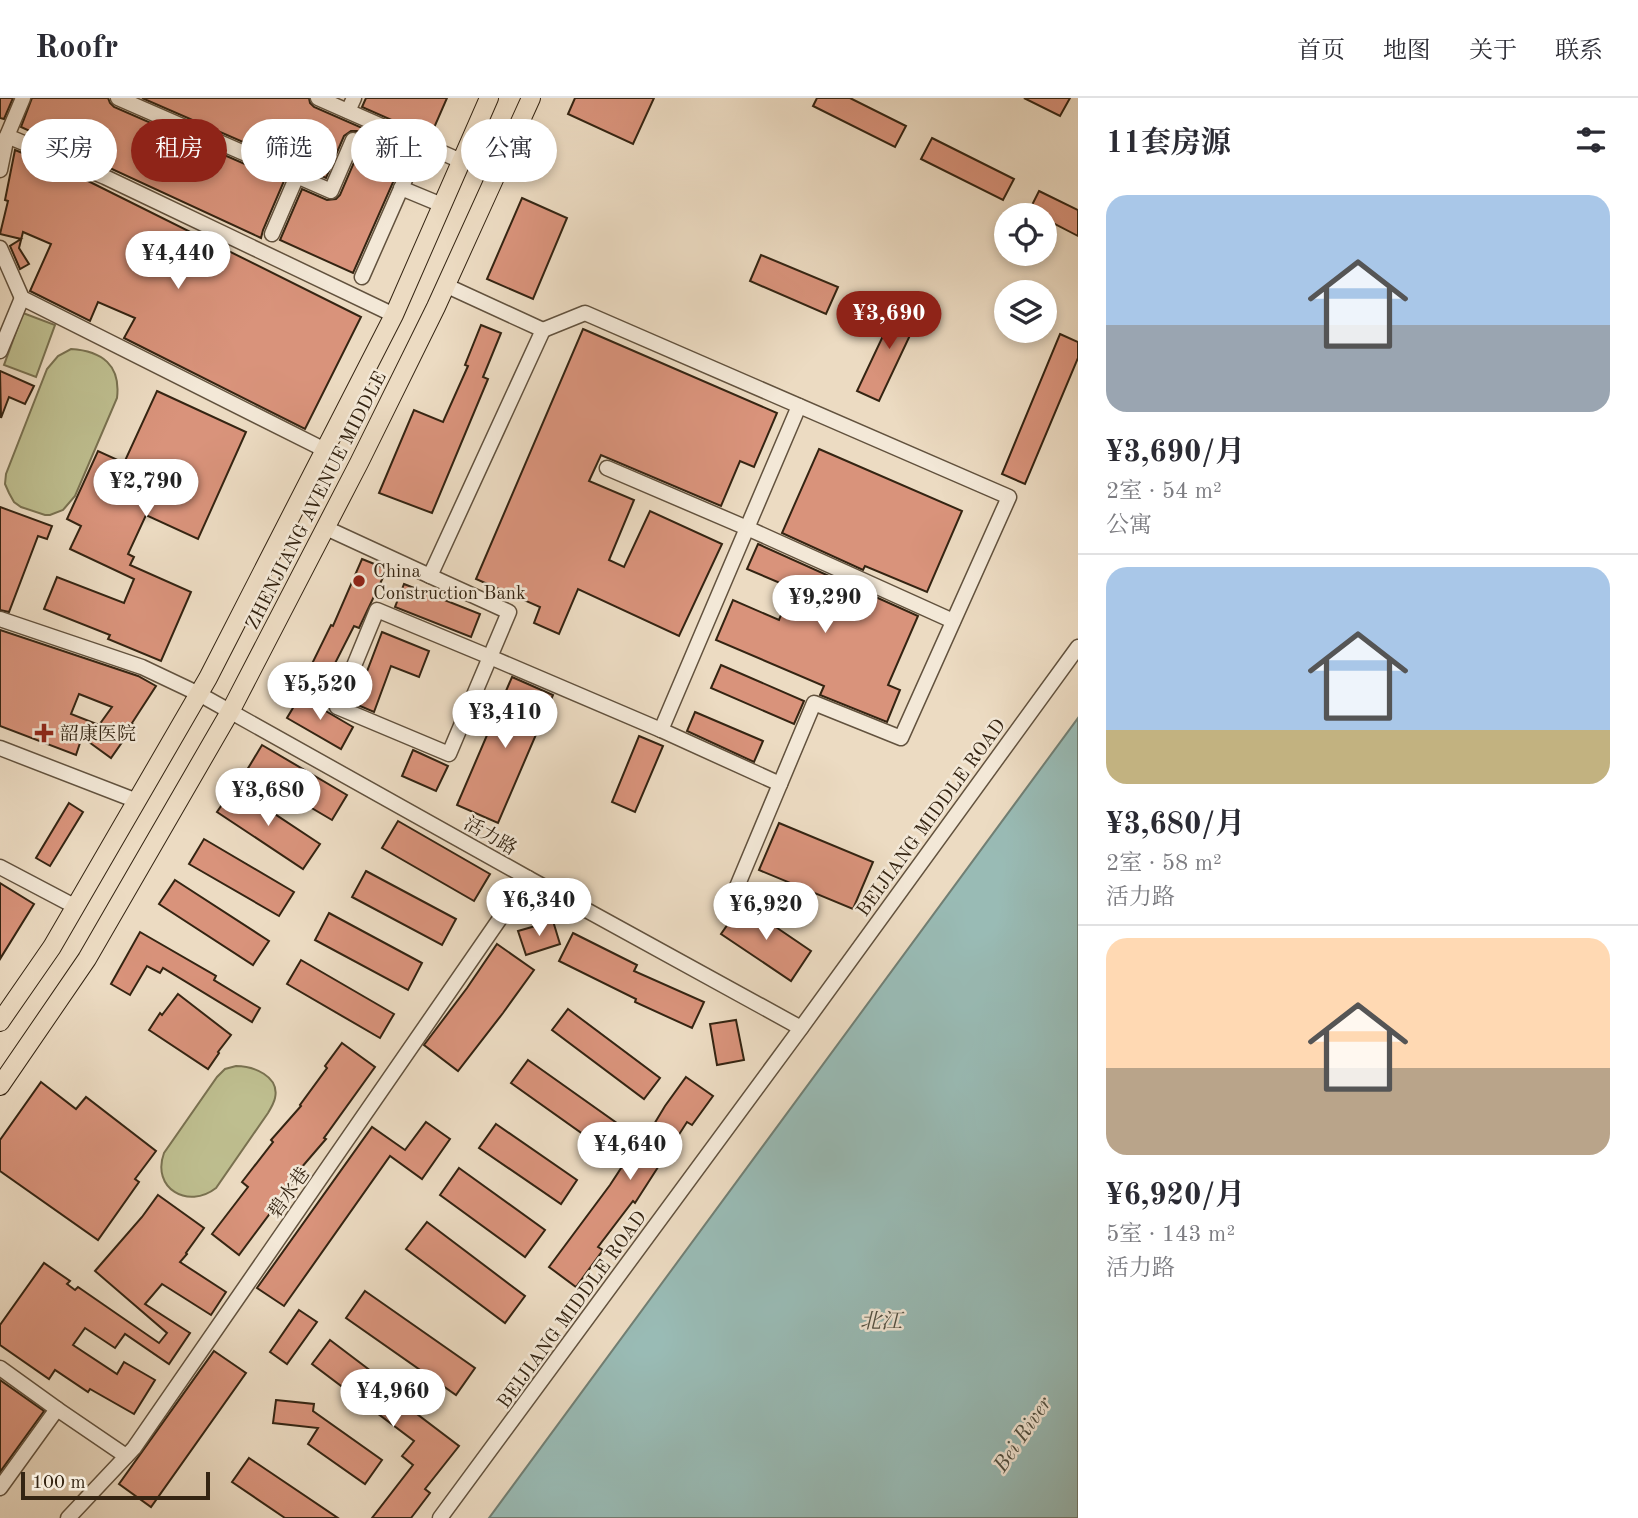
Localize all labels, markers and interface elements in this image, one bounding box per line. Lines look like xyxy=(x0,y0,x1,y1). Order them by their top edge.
text: Roofr xyxy=(35,32,118,65)
text: 首页 xyxy=(1297,40,1345,64)
text: 地图 xyxy=(1383,40,1431,64)
text: 关于 xyxy=(1469,40,1517,64)
text: 联系 xyxy=(1555,40,1603,64)
chip: 买房 xyxy=(21,119,117,182)
chip: 租房 xyxy=(131,119,227,182)
chip: 筛选 xyxy=(241,119,337,182)
chip: 新上 xyxy=(351,119,447,182)
chip: 公寓 xyxy=(461,119,557,182)
icon: filters xyxy=(1572,121,1610,159)
text: 11套房源 xyxy=(1106,129,1231,159)
map controls xyxy=(994,203,1057,343)
button: locate xyxy=(994,203,1057,266)
pin: ¥4,440 xyxy=(121,232,235,291)
icon: home xyxy=(1295,241,1421,367)
text: ¥4,440 xyxy=(141,242,215,265)
button: layers xyxy=(994,280,1057,343)
pin: ¥3,690 xyxy=(832,292,946,351)
text: ¥3,690 xyxy=(852,302,926,325)
street label: ZHENJIANG AVENUE MIDDLE xyxy=(244,369,391,633)
text: ¥3,690/月 xyxy=(1106,438,1245,468)
pin: ¥2,790 xyxy=(89,460,203,519)
text: ¥2,790 xyxy=(109,470,183,493)
text: 2室 · 54 m² xyxy=(1106,480,1222,503)
text: 公寓 xyxy=(1106,514,1152,537)
place label: China Construction Bank xyxy=(373,563,526,604)
marker: China Construction Bank xyxy=(351,573,367,589)
pin: ¥9,290 xyxy=(768,575,882,635)
text: ¥9,290 xyxy=(788,586,862,609)
icon: home xyxy=(1295,613,1421,739)
pin: ¥5,520 xyxy=(263,662,377,722)
text: ¥5,520 xyxy=(283,673,357,696)
pin: ¥3,410 xyxy=(448,690,562,750)
text: ¥3,410 xyxy=(468,701,542,724)
street label: BEIJIANG MIDDLE ROAD xyxy=(854,716,1010,921)
marker: 韶康医院 xyxy=(34,723,54,743)
place label: 韶康医院 xyxy=(60,723,136,745)
pin: ¥3,680 xyxy=(211,768,325,828)
text: ¥3,680 xyxy=(231,779,305,802)
text: ¥3,680/月 xyxy=(1106,810,1245,840)
street label: 活力路 xyxy=(460,813,520,860)
text: 2室 · 58 m² xyxy=(1106,852,1222,875)
pin: ¥6,340 xyxy=(482,878,596,938)
pin: ¥6,920 xyxy=(709,882,823,942)
text: 活力路 xyxy=(1106,886,1175,909)
text: ¥6,340 xyxy=(502,889,576,912)
text: ¥6,920 xyxy=(729,893,803,916)
icon: home xyxy=(1295,984,1421,1110)
pin: ¥4,640 xyxy=(573,1122,687,1182)
text: ¥4,640 xyxy=(593,1133,667,1156)
street label: 碧水巷 xyxy=(263,1163,314,1222)
text: ¥6,920/月 xyxy=(1106,1181,1245,1211)
street label: BEIJIANG MIDDLE ROAD xyxy=(495,1208,651,1413)
text: 5室 · 143 m² xyxy=(1106,1223,1235,1246)
text: 活力路 xyxy=(1106,1257,1175,1280)
water label: 北江 xyxy=(860,1310,905,1333)
pin: ¥4,960 xyxy=(336,1370,450,1429)
text: ¥4,960 xyxy=(356,1380,430,1403)
water label: Bei River xyxy=(990,1393,1056,1477)
scale bar xyxy=(21,1469,210,1501)
text: 100 m xyxy=(32,1474,85,1493)

